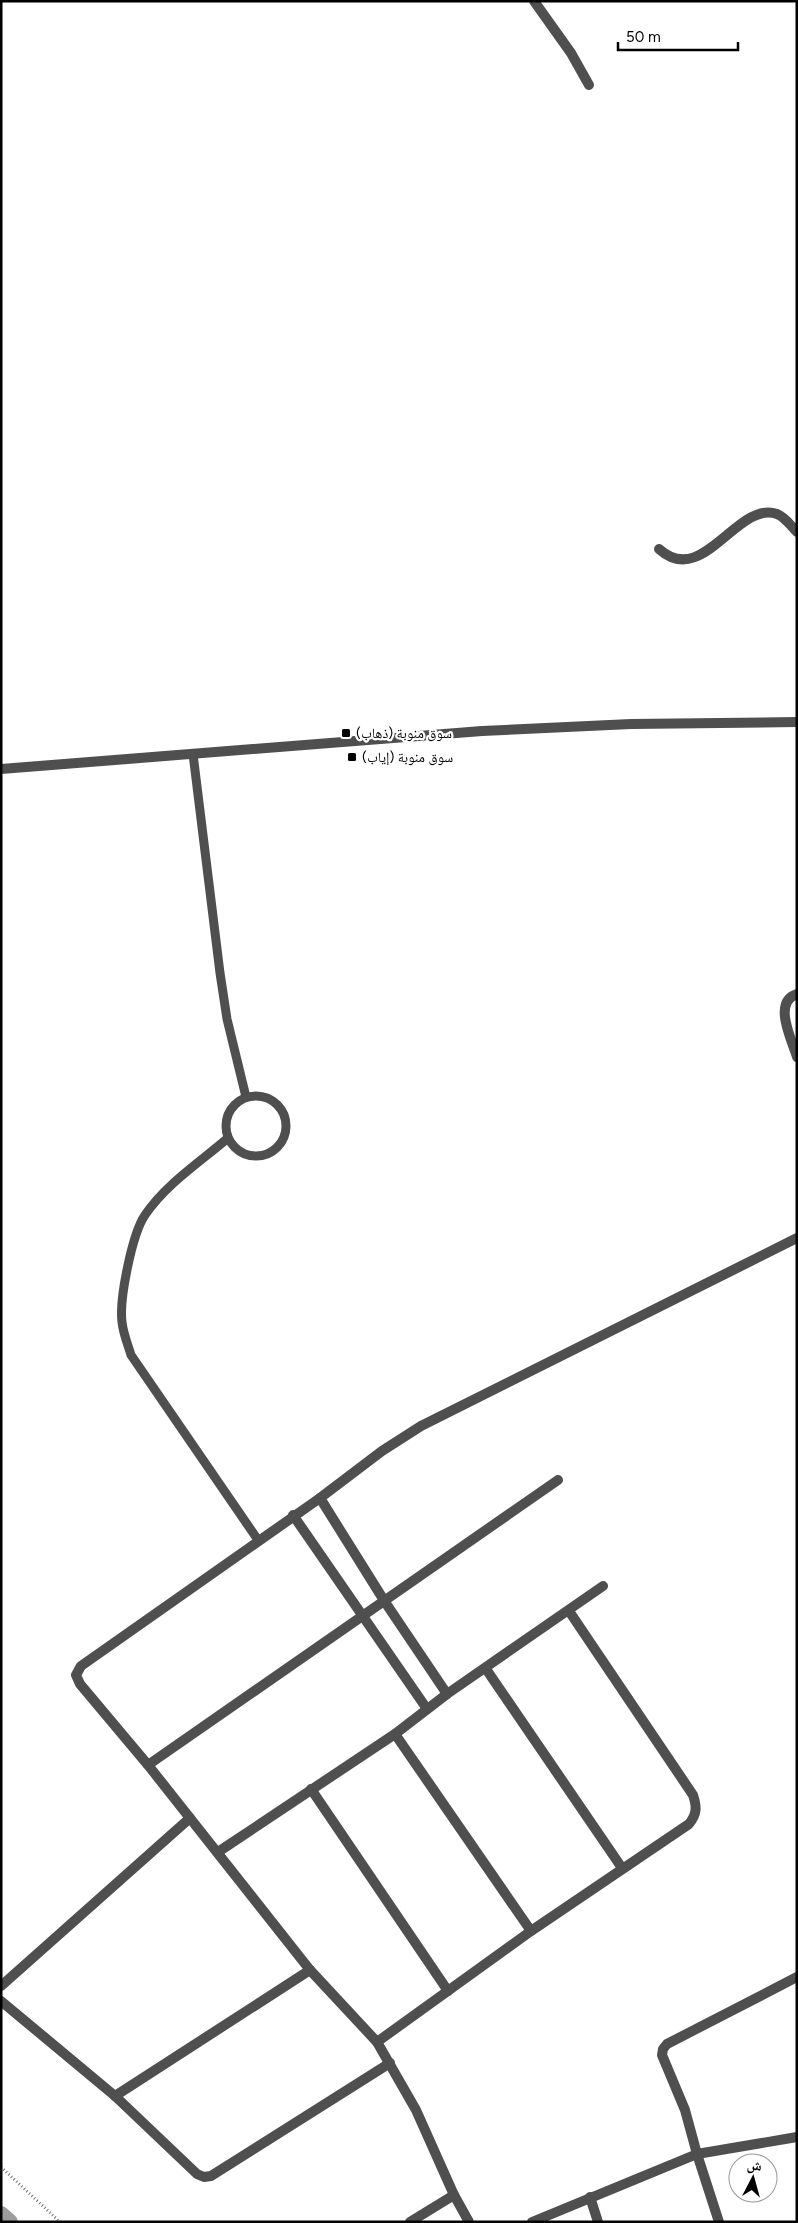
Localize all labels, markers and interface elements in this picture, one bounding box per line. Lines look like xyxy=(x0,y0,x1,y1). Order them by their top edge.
scale bar xyxy=(618,20,738,52)
text: 50 m xyxy=(626,28,661,46)
place label: سوق منوبة (ذهاب) xyxy=(356,725,452,742)
marker: سوق منوبة (ذهاب) xyxy=(340,727,352,739)
place label: سوق منوبة (إياب) xyxy=(362,749,453,766)
marker: سوق منوبة (إياب) xyxy=(346,751,358,763)
north arrow xyxy=(728,2153,778,2203)
text: ش xyxy=(746,2156,763,2175)

